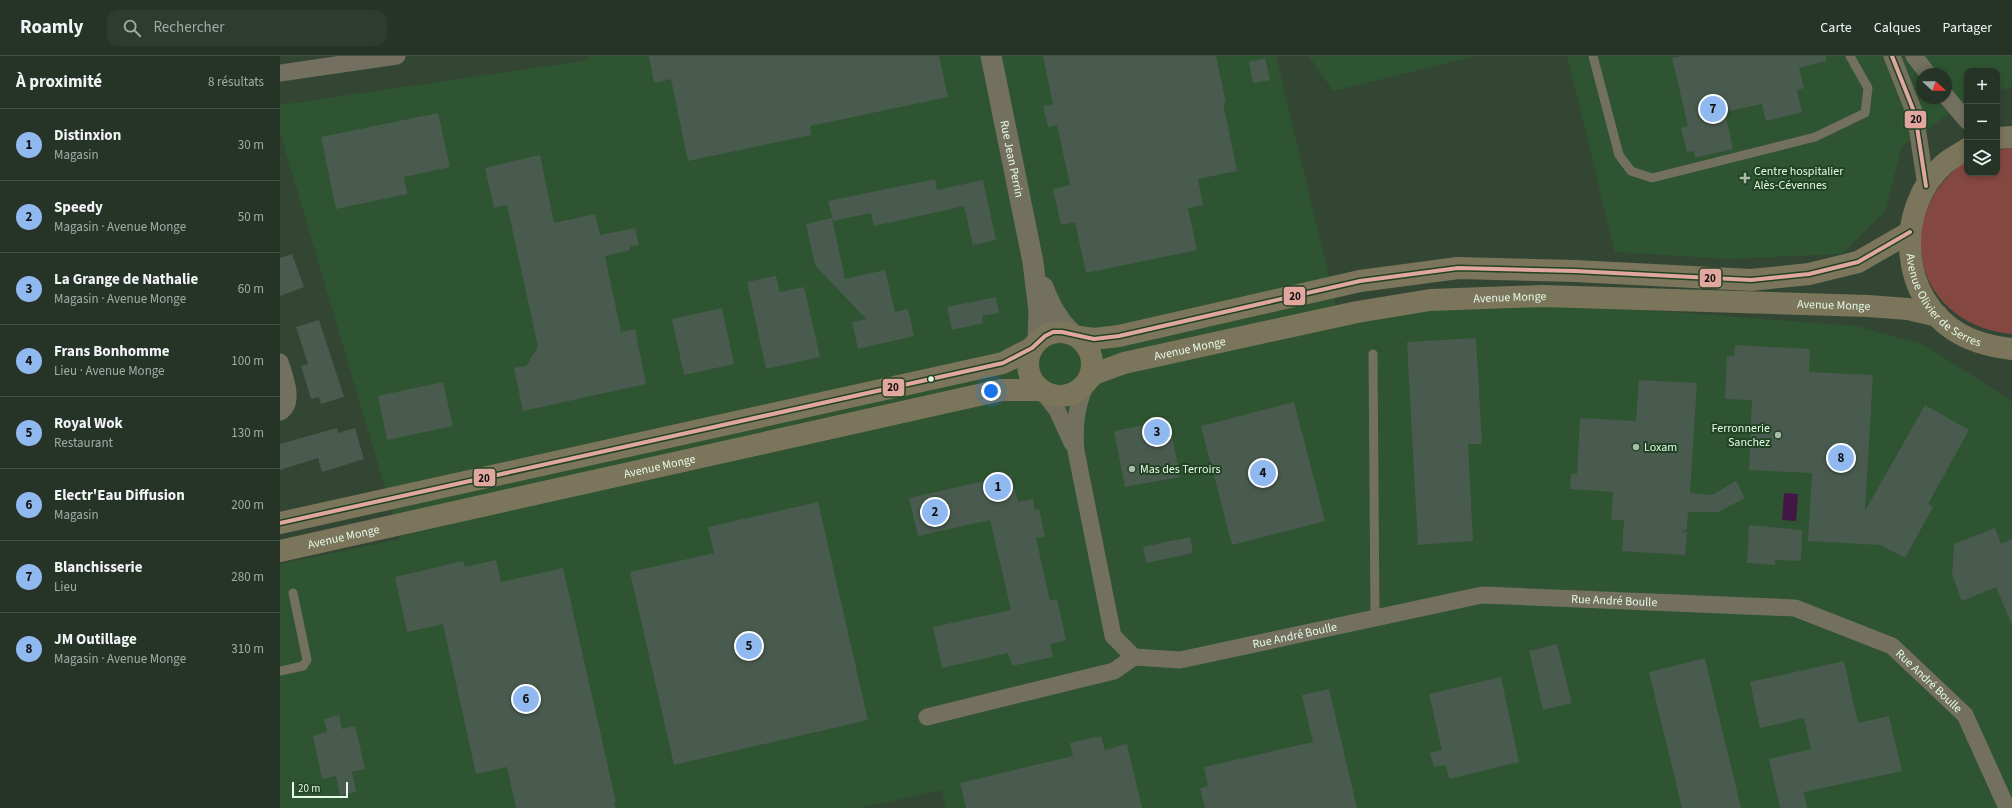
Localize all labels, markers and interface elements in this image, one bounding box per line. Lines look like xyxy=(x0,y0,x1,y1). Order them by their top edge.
search box xyxy=(107,10,387,46)
text: Roamly xyxy=(20,14,83,41)
icon: search xyxy=(121,17,143,39)
text: Rechercher xyxy=(153,17,224,38)
text: Carte xyxy=(1820,18,1852,38)
text: Calques xyxy=(1874,18,1921,38)
text: Partager xyxy=(1943,18,1992,38)
north arrow xyxy=(1916,68,1952,104)
map controls xyxy=(1964,68,2000,176)
button: + xyxy=(1964,68,2000,104)
text: À proximité xyxy=(16,70,102,94)
text: 8 résultats xyxy=(208,73,264,91)
pin: 7 xyxy=(1700,94,1726,124)
button: − xyxy=(1964,104,2000,140)
line badge: 20 xyxy=(1904,110,1927,129)
text: 20 xyxy=(1910,112,1922,127)
street label: Rue Jean Perrin xyxy=(995,119,1028,199)
text: Distinxion xyxy=(54,125,121,146)
text: 1 xyxy=(26,136,32,154)
text: 30 m xyxy=(238,136,264,154)
button: layers xyxy=(1964,140,2000,176)
text: Magasin xyxy=(54,146,99,164)
place label: Centre hospitalier Alès-Cévennes xyxy=(1754,163,1844,194)
marker: Centre hospitalier Alès-Cévennes xyxy=(1739,172,1751,184)
text: Speedy xyxy=(54,197,103,218)
text: 2 xyxy=(26,208,32,226)
text: 50 m xyxy=(238,208,264,226)
text: Magasin · Avenue Monge xyxy=(54,218,186,236)
street label: Avenue Olivier de Serres xyxy=(1901,253,1983,351)
line badge: 20 xyxy=(1699,268,1722,288)
text: La Grange de Nathalie xyxy=(54,269,198,290)
text: 20 xyxy=(1704,271,1716,286)
text: 3 xyxy=(26,280,32,298)
text: 60 m xyxy=(238,280,264,298)
line badge: 20 xyxy=(1283,286,1306,306)
street label: Avenue Monge xyxy=(1473,288,1547,307)
text: 20 xyxy=(1289,289,1301,304)
text: Magasin · Avenue Monge xyxy=(54,290,186,308)
street label: Avenue Monge xyxy=(1797,296,1871,315)
street label: Avenue Monge xyxy=(1152,333,1228,365)
text: Frans Bonhomme xyxy=(54,341,170,362)
text: 4 xyxy=(26,352,32,370)
text: 100 m xyxy=(231,352,264,370)
text: Lieu · Avenue Monge xyxy=(54,362,165,380)
unlabelled marker xyxy=(926,374,936,384)
line badge: 20 xyxy=(882,378,905,397)
text: 20 xyxy=(887,380,899,395)
your location xyxy=(981,381,1001,401)
text: Royal Wok xyxy=(54,413,123,434)
pin: 3 xyxy=(1144,417,1170,447)
place label: Ferronnerie Sanchez xyxy=(1711,420,1770,451)
text: 5 xyxy=(26,424,32,442)
text: 130 m xyxy=(231,424,264,442)
marker: Ferronnerie Sanchez xyxy=(1773,430,1783,440)
text: Restaurant xyxy=(54,434,113,452)
place label: Loxam xyxy=(1644,439,1677,456)
marker: Loxam xyxy=(1631,442,1641,452)
pin: 8 xyxy=(1828,443,1854,473)
street label: Avenue Monge xyxy=(622,450,697,483)
pin: 4 xyxy=(1250,458,1276,488)
place label: Mas des Terroirs xyxy=(1140,461,1221,478)
marker: Mas des Terroirs xyxy=(1127,464,1137,474)
line badge: 20 xyxy=(473,468,496,487)
text: 20 xyxy=(478,471,490,486)
pin: 1 xyxy=(985,472,1011,502)
text: Electr'Eau Diffusion xyxy=(54,485,185,506)
text: 6 xyxy=(26,496,32,514)
text: 200 m xyxy=(231,496,264,514)
pin: 2 xyxy=(922,497,948,527)
text: Magasin xyxy=(54,506,99,524)
street label: Avenue Monge xyxy=(306,521,381,554)
text: Blanchisserie xyxy=(54,557,143,578)
text: 7 xyxy=(26,568,32,586)
text: 280 m xyxy=(231,568,264,586)
text: Lieu xyxy=(54,578,77,596)
street label: Rue André Boulle xyxy=(1571,591,1658,611)
street label: Rue André Boulle xyxy=(1251,618,1339,653)
text: JM Outillage xyxy=(54,629,137,650)
pin: 5 xyxy=(736,631,762,661)
text: 8 xyxy=(26,640,32,658)
text: 310 m xyxy=(231,640,264,658)
street label: Rue André Boulle xyxy=(1892,646,1966,717)
text: Magasin · Avenue Monge xyxy=(54,650,186,668)
pin: 6 xyxy=(513,684,539,714)
scale bar xyxy=(292,780,348,799)
text: 20 m xyxy=(298,781,320,796)

